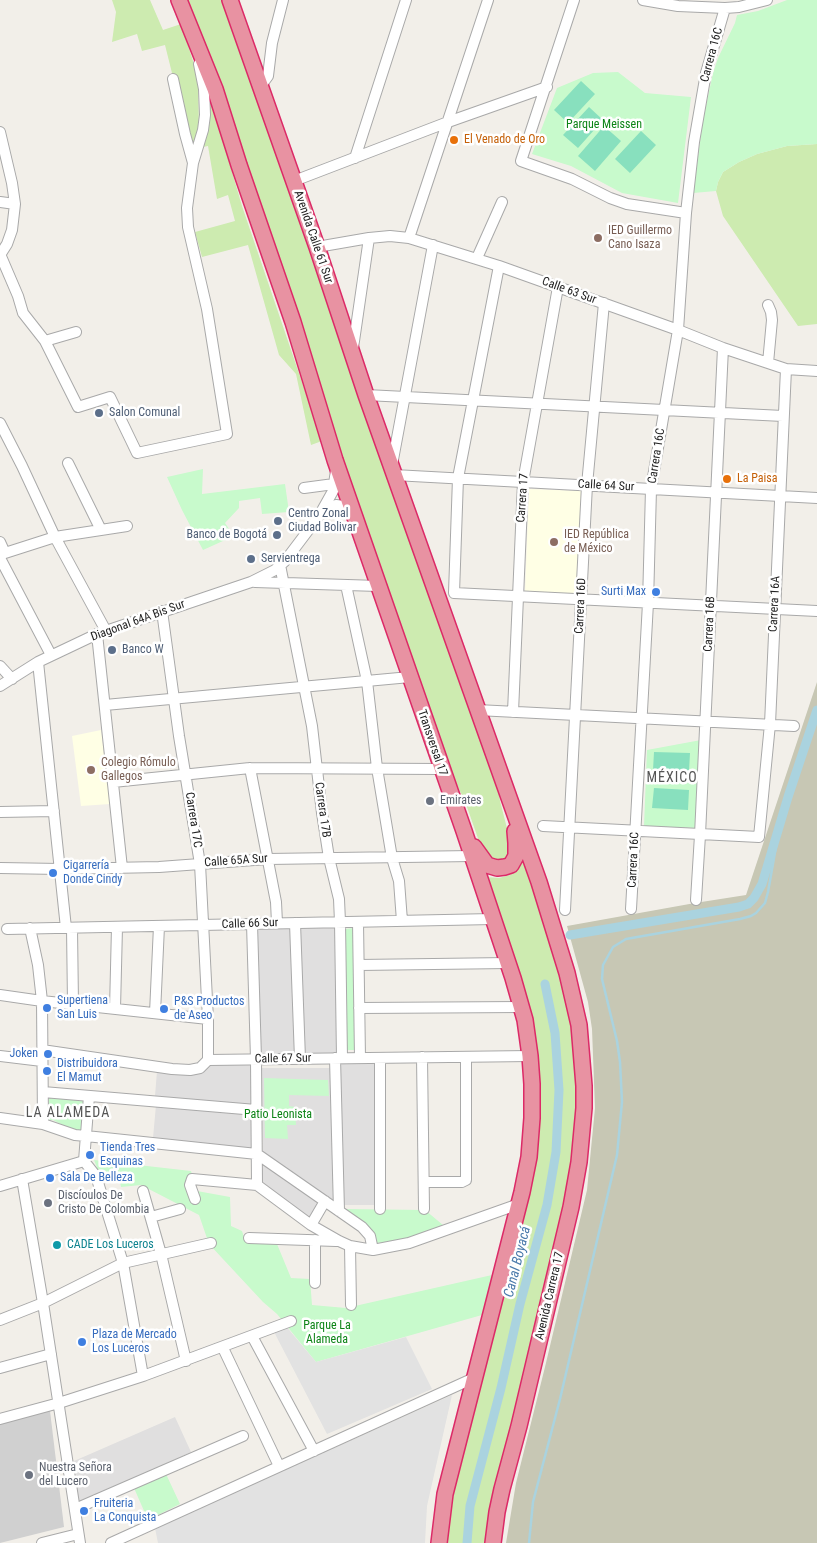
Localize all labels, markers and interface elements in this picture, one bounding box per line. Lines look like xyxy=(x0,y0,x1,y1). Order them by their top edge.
street label: Carrera 16C xyxy=(698,26,726,84)
park label: Parque Meissen xyxy=(566,118,642,132)
place label: El Venado de Oro xyxy=(464,133,545,147)
marker: El Venado de Oro xyxy=(448,134,460,146)
street label: Avenida Calle 61 Sur xyxy=(290,189,336,285)
place label: IED Guillermo Cano Isaza xyxy=(608,224,672,252)
marker: IED Guillermo Cano Isaza xyxy=(592,232,604,244)
street label: Calle 63 Sur xyxy=(540,275,598,307)
place label: Salon Comunal xyxy=(109,406,180,420)
marker: Salon Comunal xyxy=(93,407,105,419)
street label: Carrera 16C xyxy=(646,427,668,485)
place label: La Paisa xyxy=(737,472,778,486)
street label: Carrera 17 xyxy=(514,473,532,523)
marker: La Paisa xyxy=(721,473,733,485)
street label: Calle 64 Sur xyxy=(577,477,635,495)
place label: Centro Zonal Ciudad Bolivar xyxy=(288,507,356,535)
marker: Centro Zonal Ciudad Bolivar xyxy=(272,515,284,527)
place label: Banco de Bogotá xyxy=(186,528,267,542)
place label: IED República de México xyxy=(564,528,629,556)
marker: Banco de Bogotá xyxy=(271,529,283,541)
marker: IED República de México xyxy=(548,536,560,548)
place label: Servientrega xyxy=(261,552,320,566)
marker: Servientrega xyxy=(245,553,257,565)
street label: Carrera 16A xyxy=(766,576,784,632)
street label: Carrera 16D xyxy=(572,578,590,634)
place label: Surti Max xyxy=(601,585,646,599)
marker: Surti Max xyxy=(650,586,662,598)
street label: Carrera 16B xyxy=(701,596,719,652)
street label: Diagonal 64A Bis Sur xyxy=(89,597,187,645)
place label: Banco W xyxy=(122,643,164,657)
marker: Banco W xyxy=(106,644,118,656)
street label: Transversal 17 xyxy=(414,708,450,778)
place label: Colegio Rómulo Gallegos xyxy=(101,756,176,784)
marker: Colegio Rómulo Gallegos xyxy=(85,764,97,776)
district label: MÉXICO xyxy=(646,770,698,786)
street label: Carrera 17B xyxy=(311,781,333,839)
street label: Carrera 17C xyxy=(182,791,204,849)
place label: Emirates xyxy=(440,794,482,808)
marker: Emirates xyxy=(424,795,436,807)
street label: Carrera 16C xyxy=(625,832,643,888)
street label: Calle 65A Sur xyxy=(204,852,268,870)
place label: Cigarrería Donde Cindy xyxy=(63,859,122,887)
marker: Cigarrería Donde Cindy xyxy=(47,867,59,879)
street label: Calle 66 Sur xyxy=(221,916,279,932)
place label: Supertiena San Luis xyxy=(57,994,108,1022)
place label: P&S Productos de Aseo xyxy=(174,995,245,1023)
marker: Supertiena San Luis xyxy=(41,1002,53,1014)
marker: P&S Productos de Aseo xyxy=(158,1003,170,1015)
place label: Joken xyxy=(9,1047,38,1061)
marker: Joken xyxy=(42,1048,54,1060)
street label: Calle 67 Sur xyxy=(255,1051,311,1067)
place label: Distribuidora El Mamut xyxy=(57,1057,118,1085)
marker: Distribuidora El Mamut xyxy=(41,1065,53,1077)
district label: LA ALAMEDA xyxy=(25,1105,111,1121)
park label: Patio Leonista xyxy=(244,1108,312,1122)
place label: Tienda Tres Esquinas xyxy=(100,1141,155,1169)
marker: Tienda Tres Esquinas xyxy=(84,1149,96,1161)
place label: Sala De Belleza xyxy=(60,1171,133,1185)
marker: Sala De Belleza xyxy=(44,1172,56,1184)
place label: Discíoulos De Cristo De Colombia xyxy=(58,1189,149,1217)
marker: Discíoulos De Cristo De Colombia xyxy=(42,1197,54,1209)
water label: Canal Boyacá xyxy=(501,1225,535,1299)
place label: CADE Los Luceros xyxy=(67,1238,154,1252)
marker: CADE Los Luceros xyxy=(51,1239,63,1251)
street label: Avenida Carrera 17 xyxy=(533,1251,567,1341)
park label: Parque La Alameda xyxy=(303,1319,351,1347)
place label: Plaza de Mercado Los Luceros xyxy=(92,1328,177,1356)
marker: Plaza de Mercado Los Luceros xyxy=(76,1336,88,1348)
place label: Nuestra Señora del Lucero xyxy=(39,1461,112,1489)
marker: Nuestra Señora del Lucero xyxy=(23,1469,35,1481)
place label: Fruiteria La Conquista xyxy=(94,1497,156,1525)
marker: Fruiteria La Conquista xyxy=(78,1505,90,1517)

